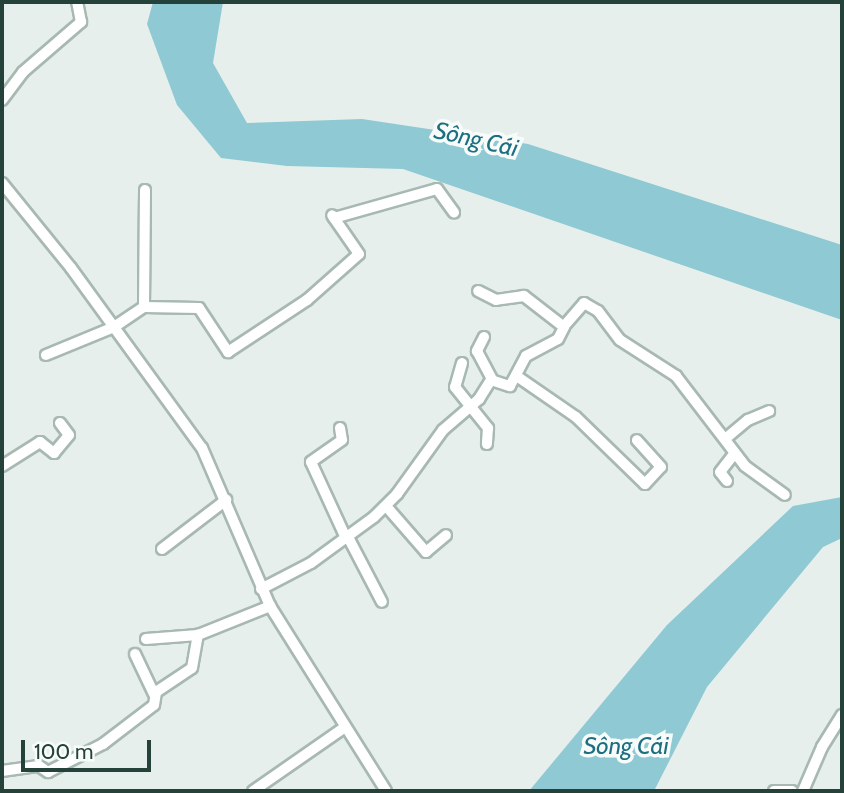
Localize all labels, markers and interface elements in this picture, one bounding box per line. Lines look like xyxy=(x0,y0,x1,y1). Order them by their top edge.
water label: Sông Cái xyxy=(431,115,521,163)
scale bar xyxy=(24,726,154,770)
water label: Sông Cái xyxy=(583,732,669,760)
text: 100 m xyxy=(34,739,93,764)

